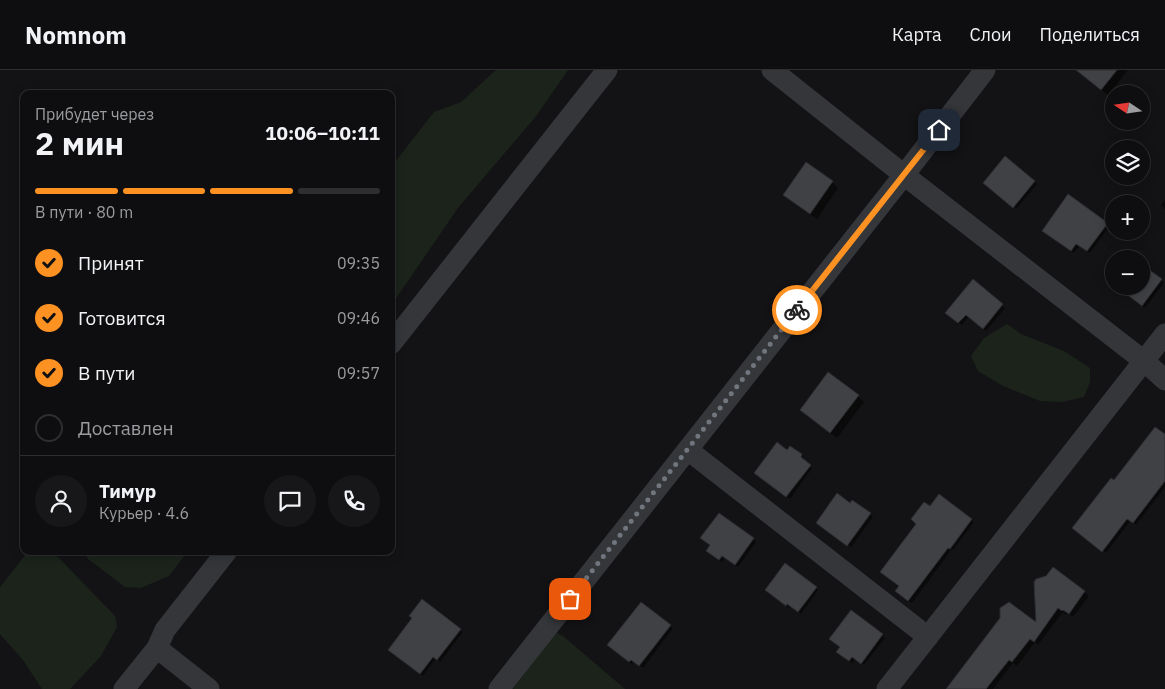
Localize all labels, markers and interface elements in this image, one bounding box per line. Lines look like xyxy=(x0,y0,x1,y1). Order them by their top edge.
text: Nomnom xyxy=(25,19,127,51)
text: Карта xyxy=(892,23,942,46)
text: Слои xyxy=(970,23,1012,46)
text: Поделиться xyxy=(1040,23,1140,46)
north arrow xyxy=(1105,85,1150,130)
map controls xyxy=(1105,85,1150,295)
text: Прибудет через xyxy=(35,104,154,124)
pin xyxy=(918,109,960,151)
icon: home xyxy=(925,116,953,144)
text: 10:06–10:11 xyxy=(265,121,380,145)
text: 2 мин xyxy=(35,122,124,164)
button: layers xyxy=(1105,140,1150,185)
button: + xyxy=(1105,195,1150,240)
text: В пути · 80 m xyxy=(35,202,133,222)
icon: check xyxy=(35,249,63,277)
button: − xyxy=(1105,250,1150,295)
text: Принят xyxy=(78,251,144,275)
text: 09:35 xyxy=(337,253,380,273)
courier xyxy=(772,285,822,335)
icon: bike xyxy=(783,296,811,324)
icon: check xyxy=(35,304,63,332)
text: Готовится xyxy=(78,306,166,330)
text: 09:46 xyxy=(337,308,380,328)
icon: check xyxy=(35,359,63,387)
text: В пути xyxy=(78,361,136,385)
text: 09:57 xyxy=(337,363,380,383)
text: Доставлен xyxy=(78,416,174,440)
button: person xyxy=(35,475,87,527)
button: chat xyxy=(264,475,316,527)
button: phone xyxy=(328,475,380,527)
text: Тимур xyxy=(99,479,156,503)
text: Курьер · 4.6 xyxy=(99,503,189,523)
pin xyxy=(549,578,591,620)
icon: bag xyxy=(556,585,584,613)

